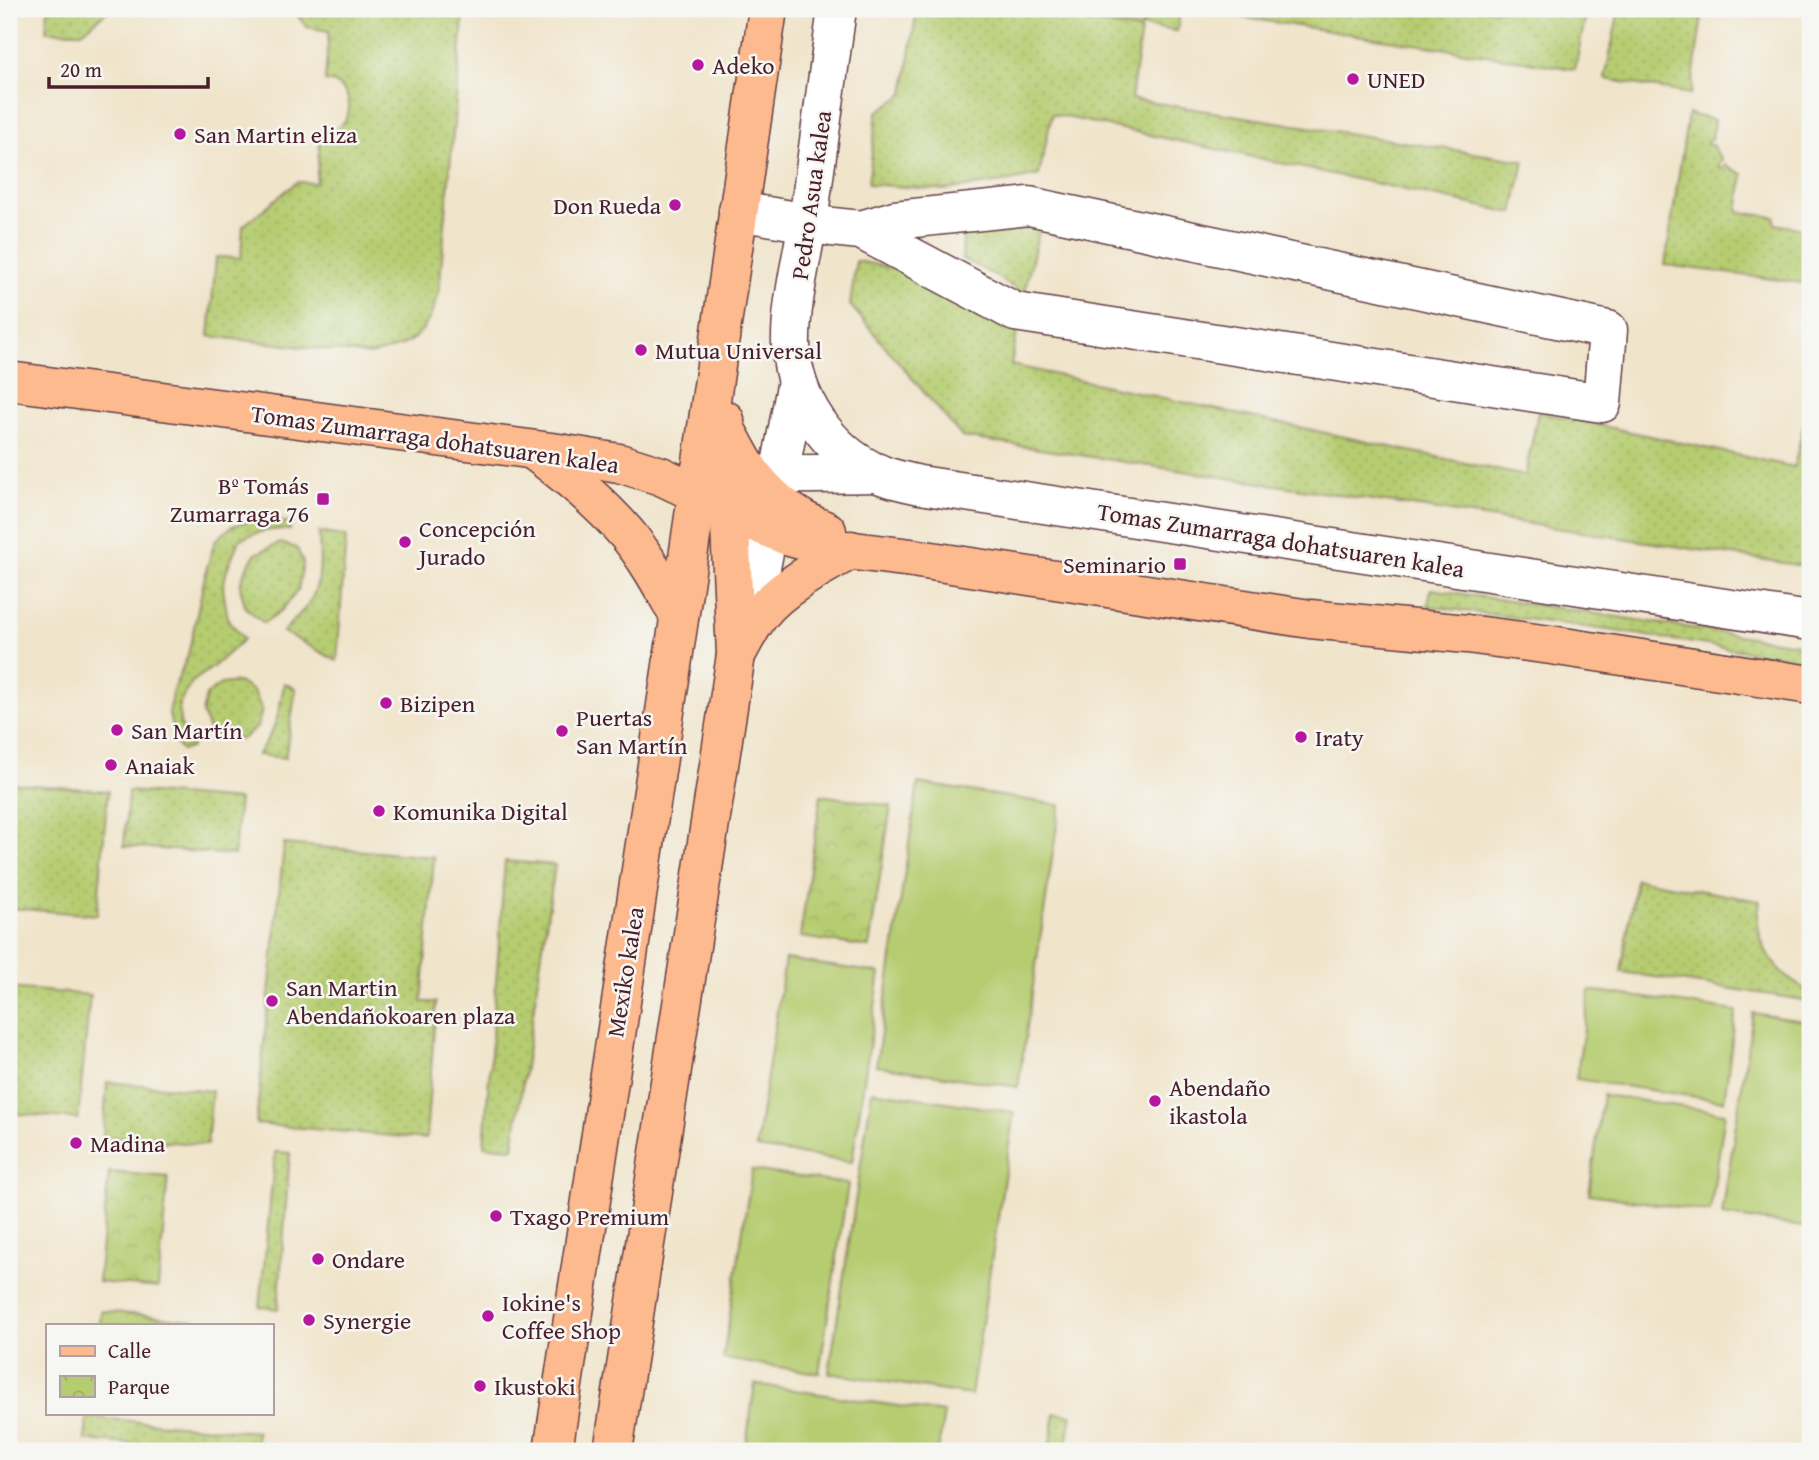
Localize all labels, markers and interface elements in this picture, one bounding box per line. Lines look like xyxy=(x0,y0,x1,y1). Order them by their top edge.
scale bar xyxy=(49,46,208,90)
place label: Adeko xyxy=(712,48,775,83)
text: 20 m xyxy=(60,54,102,85)
marker: Adeko xyxy=(690,57,706,73)
place label: UNED xyxy=(1367,62,1425,97)
marker: UNED xyxy=(1345,71,1361,87)
street label: Pedro Asua kalea xyxy=(782,107,840,282)
place label: San Martin eliza xyxy=(194,117,358,152)
marker: San Martin eliza xyxy=(172,126,188,142)
place label: Don Rueda xyxy=(553,188,662,223)
marker: Don Rueda xyxy=(667,197,683,213)
place label: Mutua Universal xyxy=(655,333,822,368)
marker: Mutua Universal xyxy=(633,342,649,358)
street label: Tomas Zumarraga dohatsuaren kalea xyxy=(249,396,622,482)
place label: Bº Tomás Zumarraga 76 xyxy=(170,468,309,531)
marker: Bº Tomás Zumarraga 76 xyxy=(315,491,331,507)
street label: Tomas Zumarraga dohatsuaren kalea xyxy=(1095,494,1468,586)
place label: Concepción Jurado xyxy=(416,511,536,574)
marker: Concepción Jurado xyxy=(397,534,413,550)
place label: Seminario xyxy=(1063,547,1166,582)
marker: Seminario xyxy=(1172,556,1188,572)
place label: Bizipen xyxy=(400,686,476,721)
marker: Bizipen xyxy=(378,695,394,711)
place label: Puertas San Martín xyxy=(576,700,688,763)
place label: San Martín xyxy=(131,713,243,748)
place label: Iraty xyxy=(1315,720,1364,755)
marker: San Martín xyxy=(109,722,125,738)
marker: Puertas San Martín xyxy=(554,723,570,739)
marker: Iraty xyxy=(1293,729,1309,745)
place label: Anaiak xyxy=(125,748,195,783)
marker: Anaiak xyxy=(103,757,119,773)
place label: Komunika Digital xyxy=(393,794,568,829)
marker: Komunika Digital xyxy=(371,803,387,819)
street label: Mexiko kalea xyxy=(597,904,653,1040)
place label: San Martin Abendañokoaren plaza xyxy=(286,970,516,1033)
marker: San Martin Abendañokoaren plaza xyxy=(264,993,280,1009)
place label: Abendaño ikastola xyxy=(1169,1070,1271,1133)
marker: Abendaño ikastola xyxy=(1147,1093,1163,1109)
place label: Madina xyxy=(90,1126,166,1161)
marker: Madina xyxy=(68,1135,84,1151)
place label: Txago Premium xyxy=(510,1199,670,1234)
marker: Txago Premium xyxy=(488,1208,504,1224)
place label: Ondare xyxy=(332,1242,405,1277)
marker: Ondare xyxy=(310,1251,326,1267)
place label: Iokine's Coffee Shop xyxy=(502,1285,621,1348)
place label: Synergie xyxy=(323,1303,411,1338)
marker: Iokine's Coffee Shop xyxy=(480,1308,496,1324)
marker: Synergie xyxy=(301,1312,317,1328)
legend xyxy=(46,1324,273,1414)
text: Calle xyxy=(108,1335,151,1366)
place label: Ikustoki xyxy=(494,1369,576,1404)
text: Parque xyxy=(108,1371,170,1402)
marker: Ikustoki xyxy=(472,1378,488,1394)

